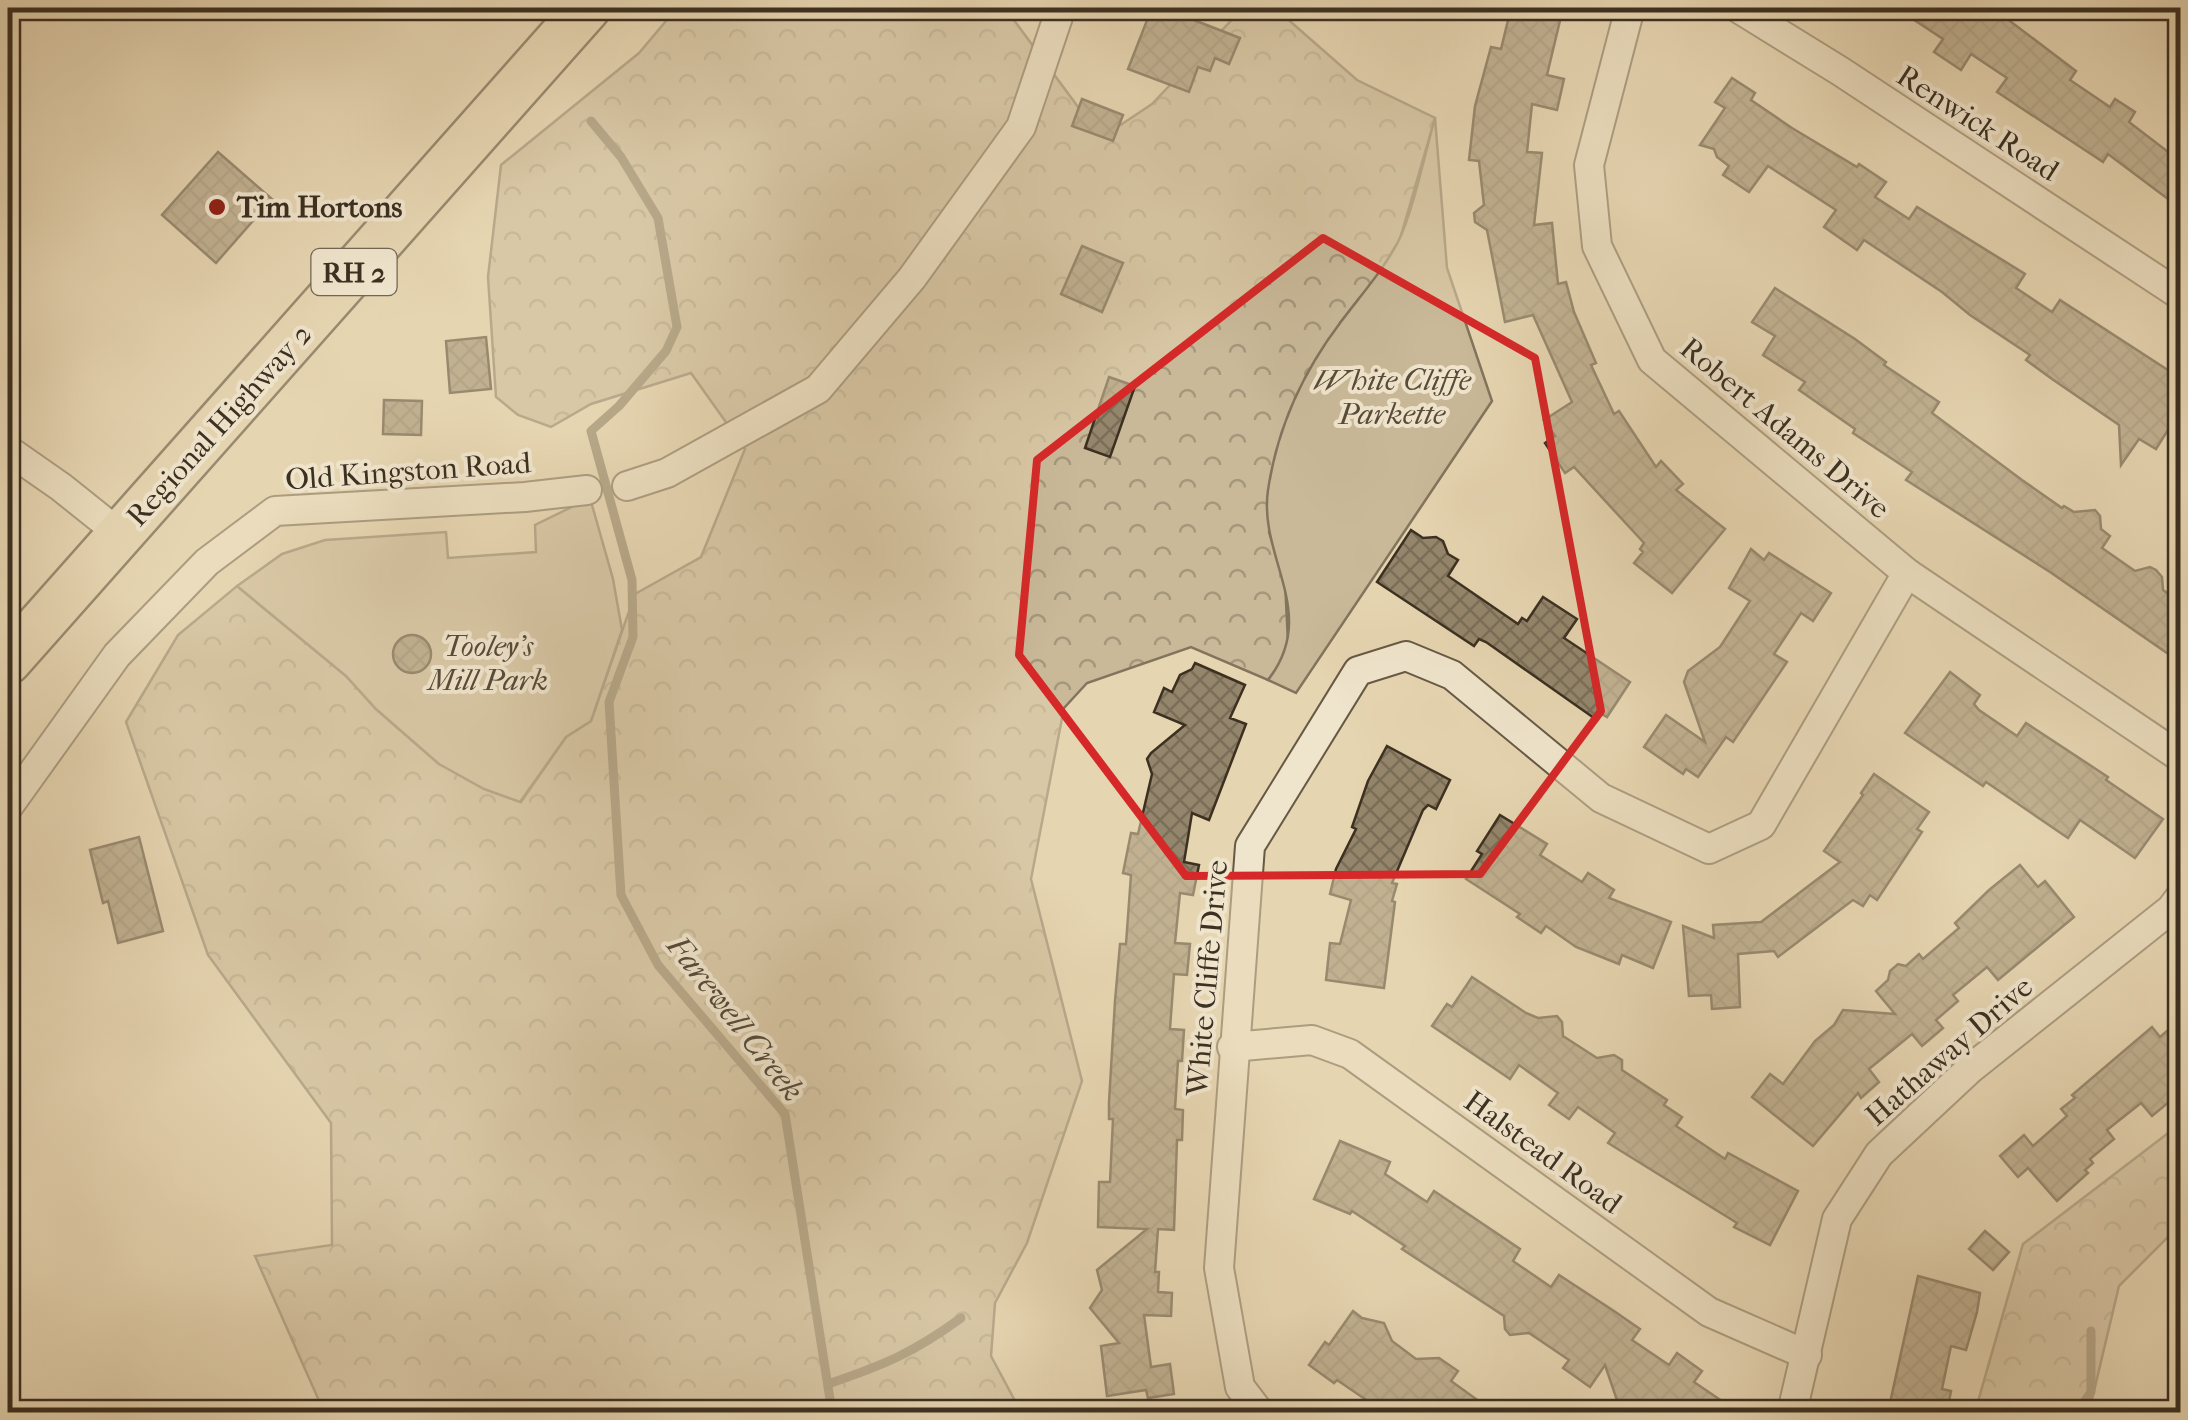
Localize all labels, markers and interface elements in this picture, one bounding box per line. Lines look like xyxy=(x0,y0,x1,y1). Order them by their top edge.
street label: Renwick Road xyxy=(1890,58,2066,189)
place label: Tim Hortons xyxy=(236,190,402,225)
marker: Tim Hortons xyxy=(206,196,228,218)
road number: RH 2 xyxy=(312,249,396,295)
street label: Regional Highway 2 xyxy=(119,317,319,534)
street label: Robert Adams Drive xyxy=(1673,331,1897,526)
park label: White Cliffe Parkette xyxy=(1313,363,1472,432)
street label: Old Kingston Road xyxy=(284,445,533,498)
park label: Tooley's Mill Park xyxy=(426,629,548,698)
street label: White Cliffe Drive xyxy=(1180,859,1235,1098)
water label: Farewell Creek xyxy=(659,927,812,1108)
street label: Hathaway Drive xyxy=(1859,969,2040,1133)
street label: Halstead Road xyxy=(1457,1084,1629,1222)

